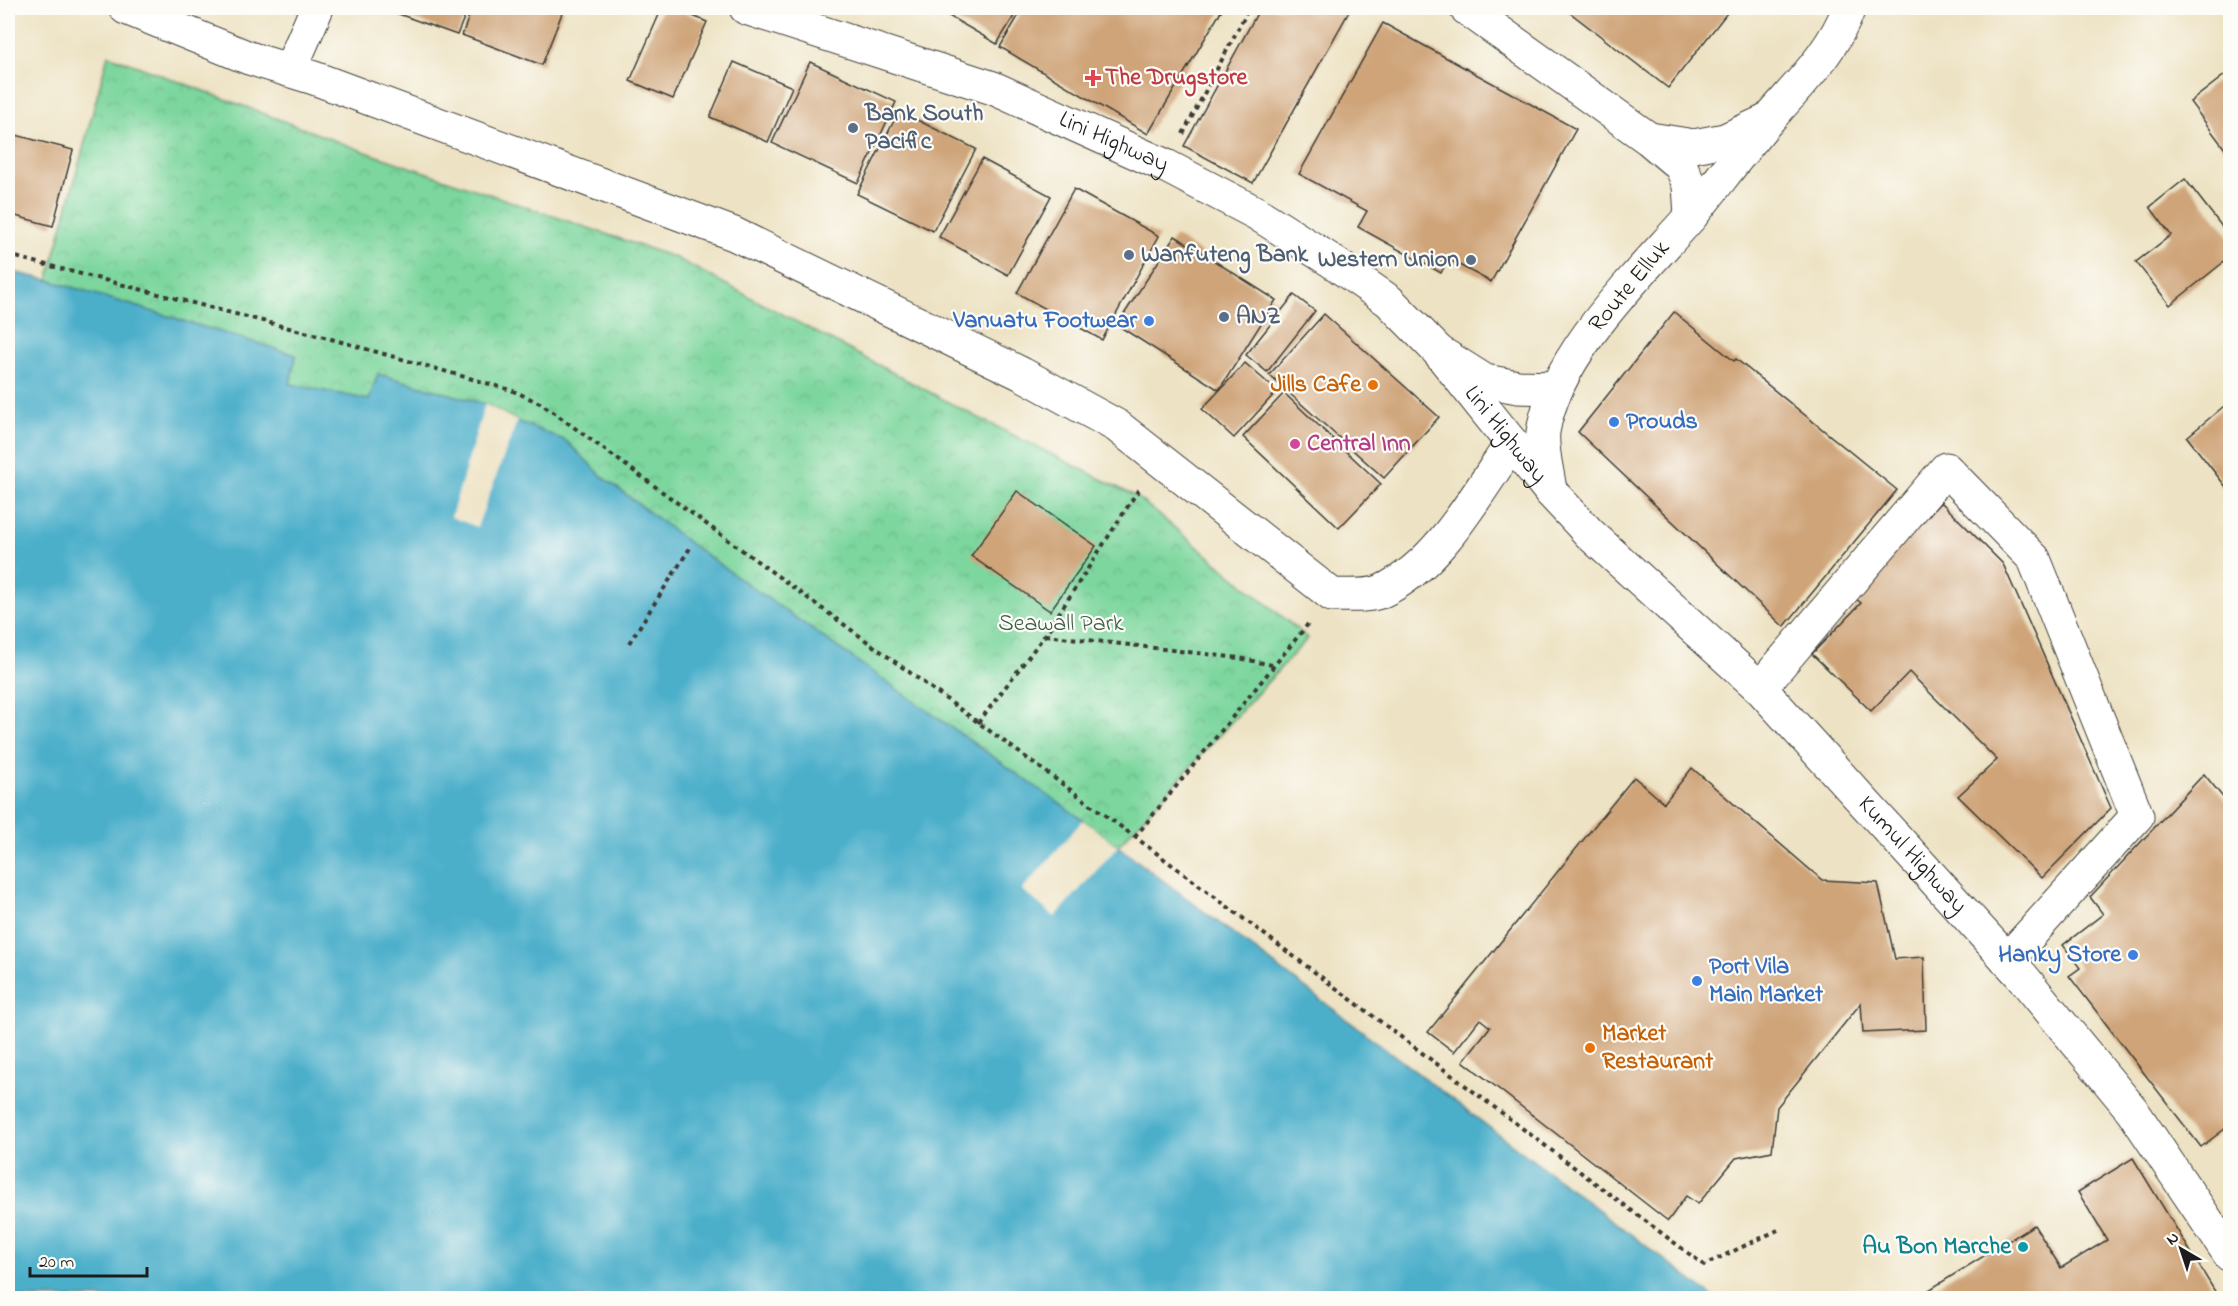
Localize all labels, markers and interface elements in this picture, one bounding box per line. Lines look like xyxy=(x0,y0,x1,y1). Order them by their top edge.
place label: The Drugstore xyxy=(1105,61,1249,97)
marker: The Drugstore xyxy=(1086,71,1100,85)
place label: Bank South Pacific xyxy=(864,97,983,160)
street label: Lini Highway xyxy=(1053,102,1174,183)
marker: Bank South Pacific xyxy=(846,121,860,135)
street label: Route Elluk xyxy=(1581,233,1679,341)
place label: Wanfuteng Bank xyxy=(1141,238,1309,274)
place label: Western Union xyxy=(1318,243,1459,278)
marker: Wanfuteng Bank xyxy=(1122,248,1136,262)
marker: Western Union xyxy=(1464,253,1478,267)
place label: ANZ xyxy=(1236,300,1281,335)
place label: Vanuatu Footwear xyxy=(952,304,1138,339)
marker: ANZ xyxy=(1217,310,1231,324)
marker: Vanuatu Footwear xyxy=(1142,314,1156,328)
place label: Jills Cafe xyxy=(1271,368,1362,403)
marker: Jills Cafe xyxy=(1366,378,1380,392)
street label: Lini Highway xyxy=(1455,378,1555,492)
place label: Prouds xyxy=(1626,405,1698,440)
marker: Prouds xyxy=(1607,415,1621,429)
place label: Central Inn xyxy=(1307,427,1411,462)
marker: Central Inn xyxy=(1288,437,1302,451)
park label: Seawall Park xyxy=(998,607,1124,642)
street label: Kumul Highway xyxy=(1849,788,1975,923)
place label: Hanky Store xyxy=(1998,938,2122,974)
marker: Hanky Store xyxy=(2126,948,2140,962)
place label: Port Vila Main Market xyxy=(1709,950,1824,1013)
marker: Port Vila Main Market xyxy=(1690,974,1704,988)
place label: Market Restaurant xyxy=(1602,1017,1714,1080)
marker: Market Restaurant xyxy=(1583,1041,1597,1055)
north arrow xyxy=(2151,1219,2211,1279)
text: N xyxy=(2161,1226,2185,1252)
place label: Au Bon Marche xyxy=(1862,1230,2012,1265)
scale bar xyxy=(30,1240,147,1278)
marker: Au Bon Marche xyxy=(2016,1240,2030,1254)
text: 20 m xyxy=(39,1250,74,1276)

